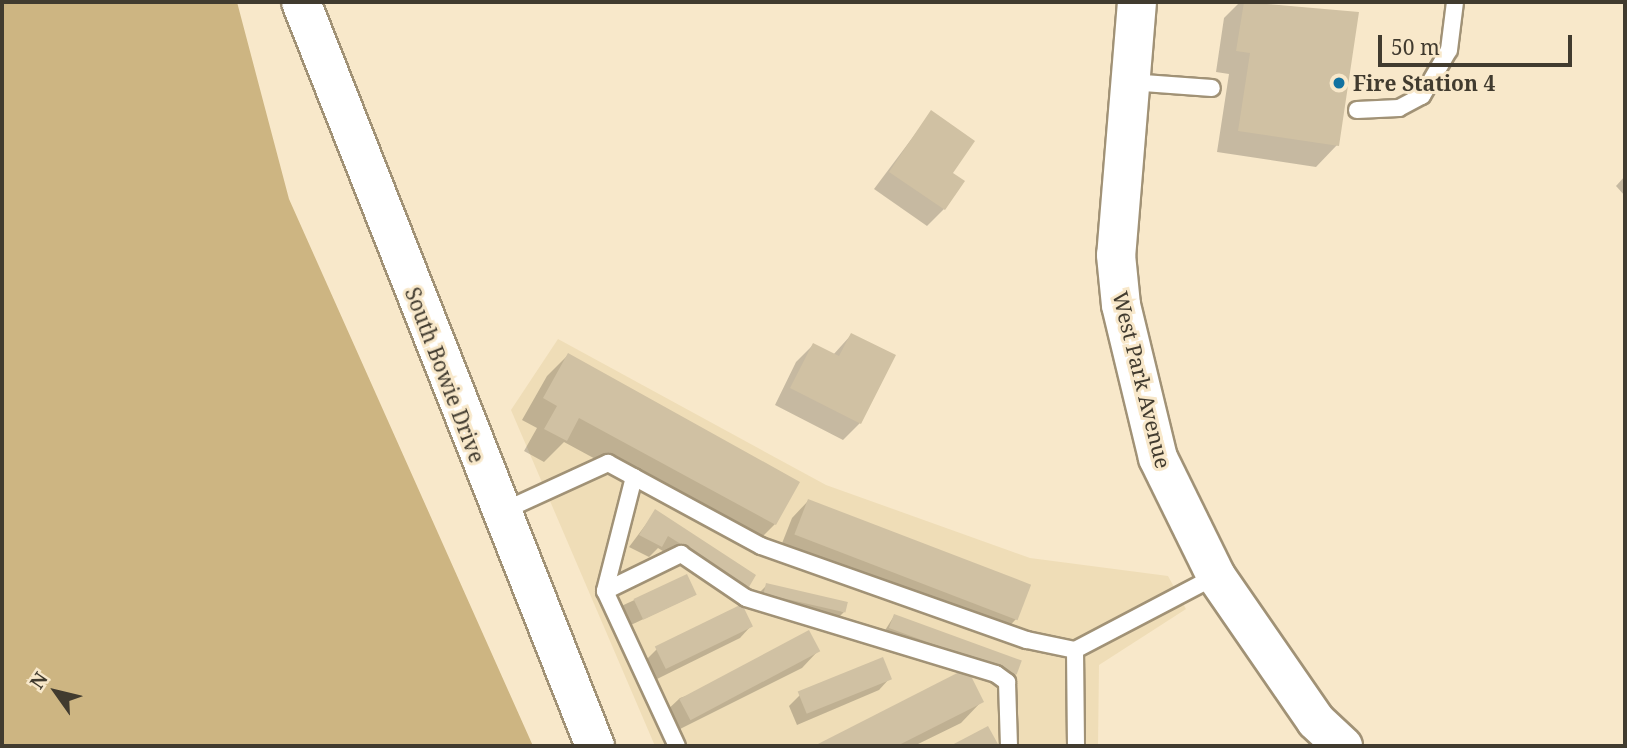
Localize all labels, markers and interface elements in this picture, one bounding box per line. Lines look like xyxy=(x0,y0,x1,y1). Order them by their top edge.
scale bar xyxy=(1382,21,1576,65)
text: 50 m xyxy=(1391,33,1440,61)
place label: Fire Station 4 xyxy=(1353,70,1495,96)
marker: Fire Station 4 xyxy=(1331,75,1347,91)
street label: South Bowie Drive xyxy=(400,284,490,466)
street label: West Park Avenue xyxy=(1108,289,1176,471)
north arrow xyxy=(21,657,91,727)
text: N xyxy=(24,667,54,694)

